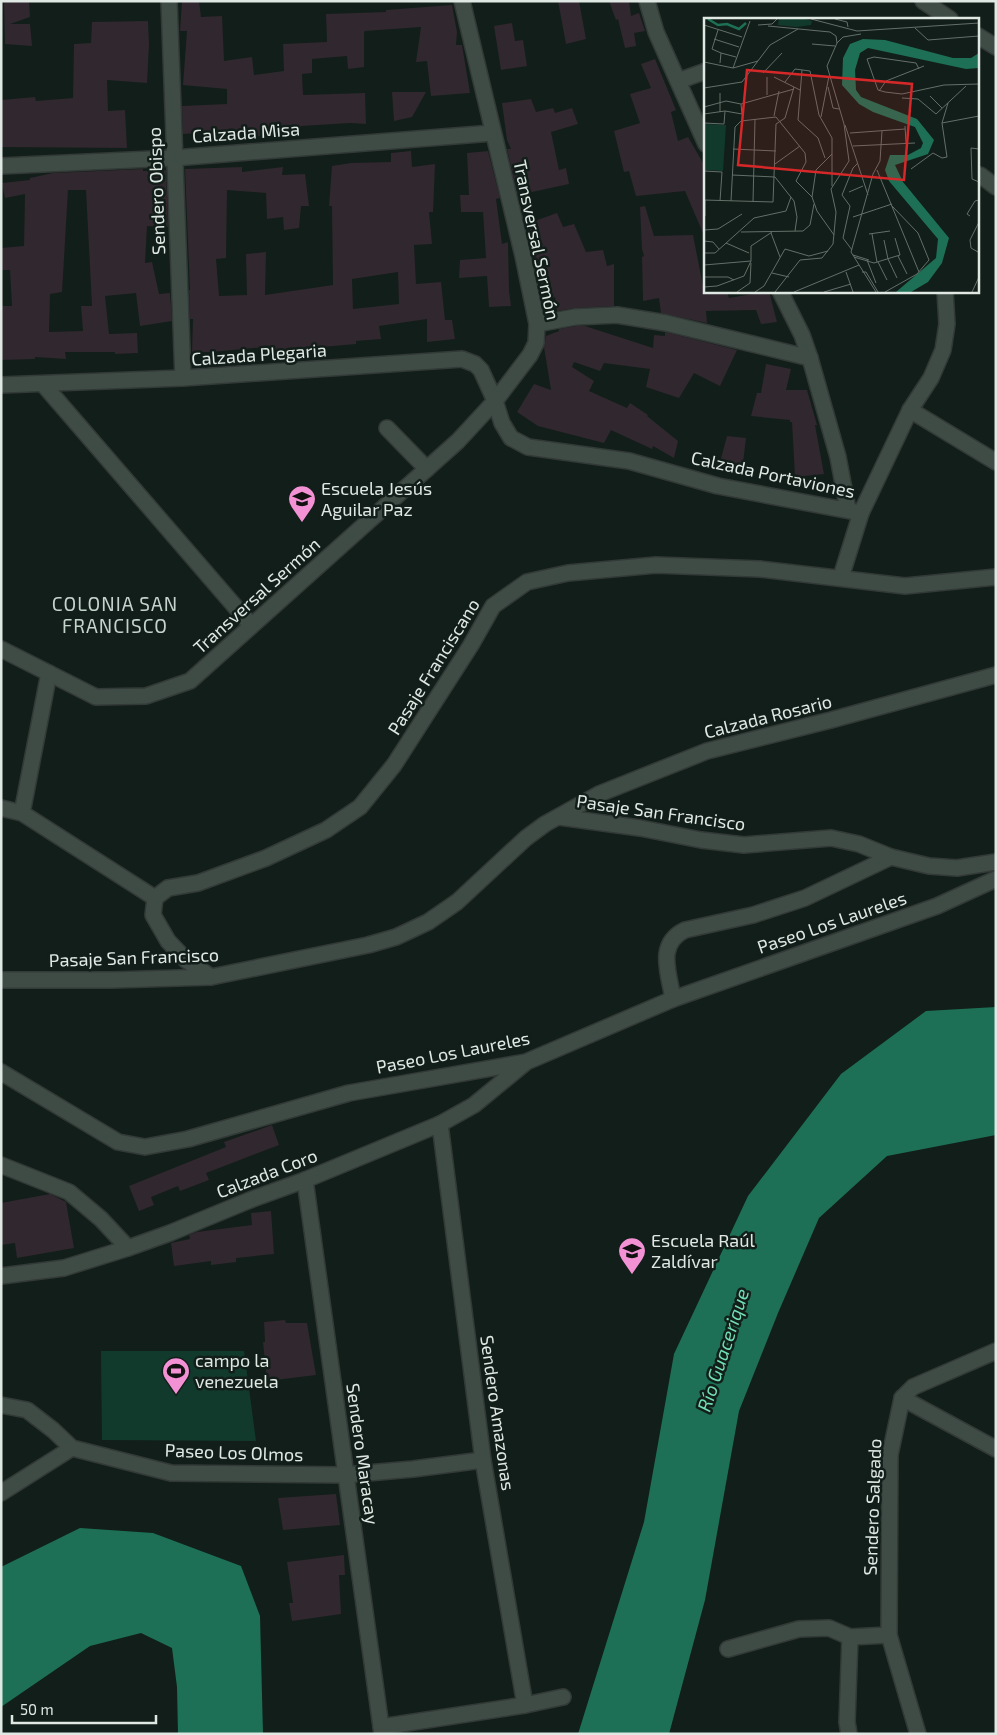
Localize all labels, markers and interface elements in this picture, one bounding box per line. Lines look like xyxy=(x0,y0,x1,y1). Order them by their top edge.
inset map xyxy=(704,18,980,292)
street label: Calzada Misa xyxy=(191,117,301,147)
street label: Sendero Obispo xyxy=(143,127,169,255)
street label: Transversal Sermón xyxy=(509,158,565,322)
street label: Calzada Plegaria xyxy=(190,338,327,370)
street label: Calzada Portaviones xyxy=(689,446,857,502)
place label: Escuela Jesús Aguilar Paz xyxy=(321,477,432,520)
school or university icon: Escuela Jesús Aguilar Paz xyxy=(287,484,317,523)
street label: Transversal Sermón xyxy=(188,533,324,658)
district label: COLONIA SAN FRANCISCO xyxy=(52,592,178,637)
street label: Pasaje Franciscano xyxy=(382,594,484,739)
street label: Calzada Rosario xyxy=(702,690,834,743)
street label: Pasaje San Francisco xyxy=(575,789,747,835)
street label: Paseo Los Laureles xyxy=(754,886,909,958)
street label: Pasaje San Francisco xyxy=(48,943,219,971)
street label: Paseo Los Laureles xyxy=(374,1026,532,1078)
street label: Calzada Coro xyxy=(213,1144,320,1202)
place label: Escuela Raúl Zaldívar xyxy=(651,1229,755,1272)
school or university icon: Escuela Raúl Zaldívar xyxy=(617,1236,647,1275)
water label: Río Guacerique xyxy=(692,1285,753,1414)
street label: Sendero Amazonas xyxy=(476,1334,520,1492)
place label: campo la venezuela xyxy=(195,1349,279,1392)
sports icon: campo la venezuela xyxy=(161,1356,191,1395)
street label: Sendero Maracay xyxy=(342,1382,384,1526)
street label: Sendero Salgado xyxy=(859,1438,885,1576)
street label: Paseo Los Olmos xyxy=(164,1439,304,1465)
scale bar xyxy=(12,1692,156,1724)
text: 50 m xyxy=(20,1700,54,1718)

